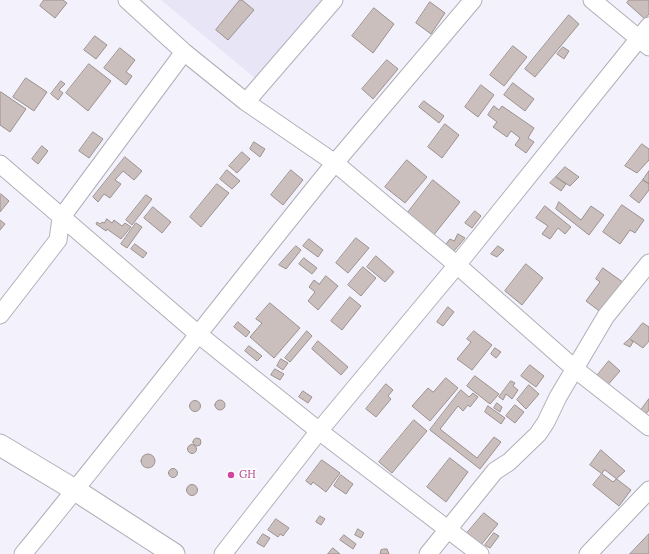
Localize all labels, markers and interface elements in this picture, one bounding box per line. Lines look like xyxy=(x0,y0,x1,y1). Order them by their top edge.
place label: GH xyxy=(239,468,256,482)
marker: GH xyxy=(226,470,236,480)

